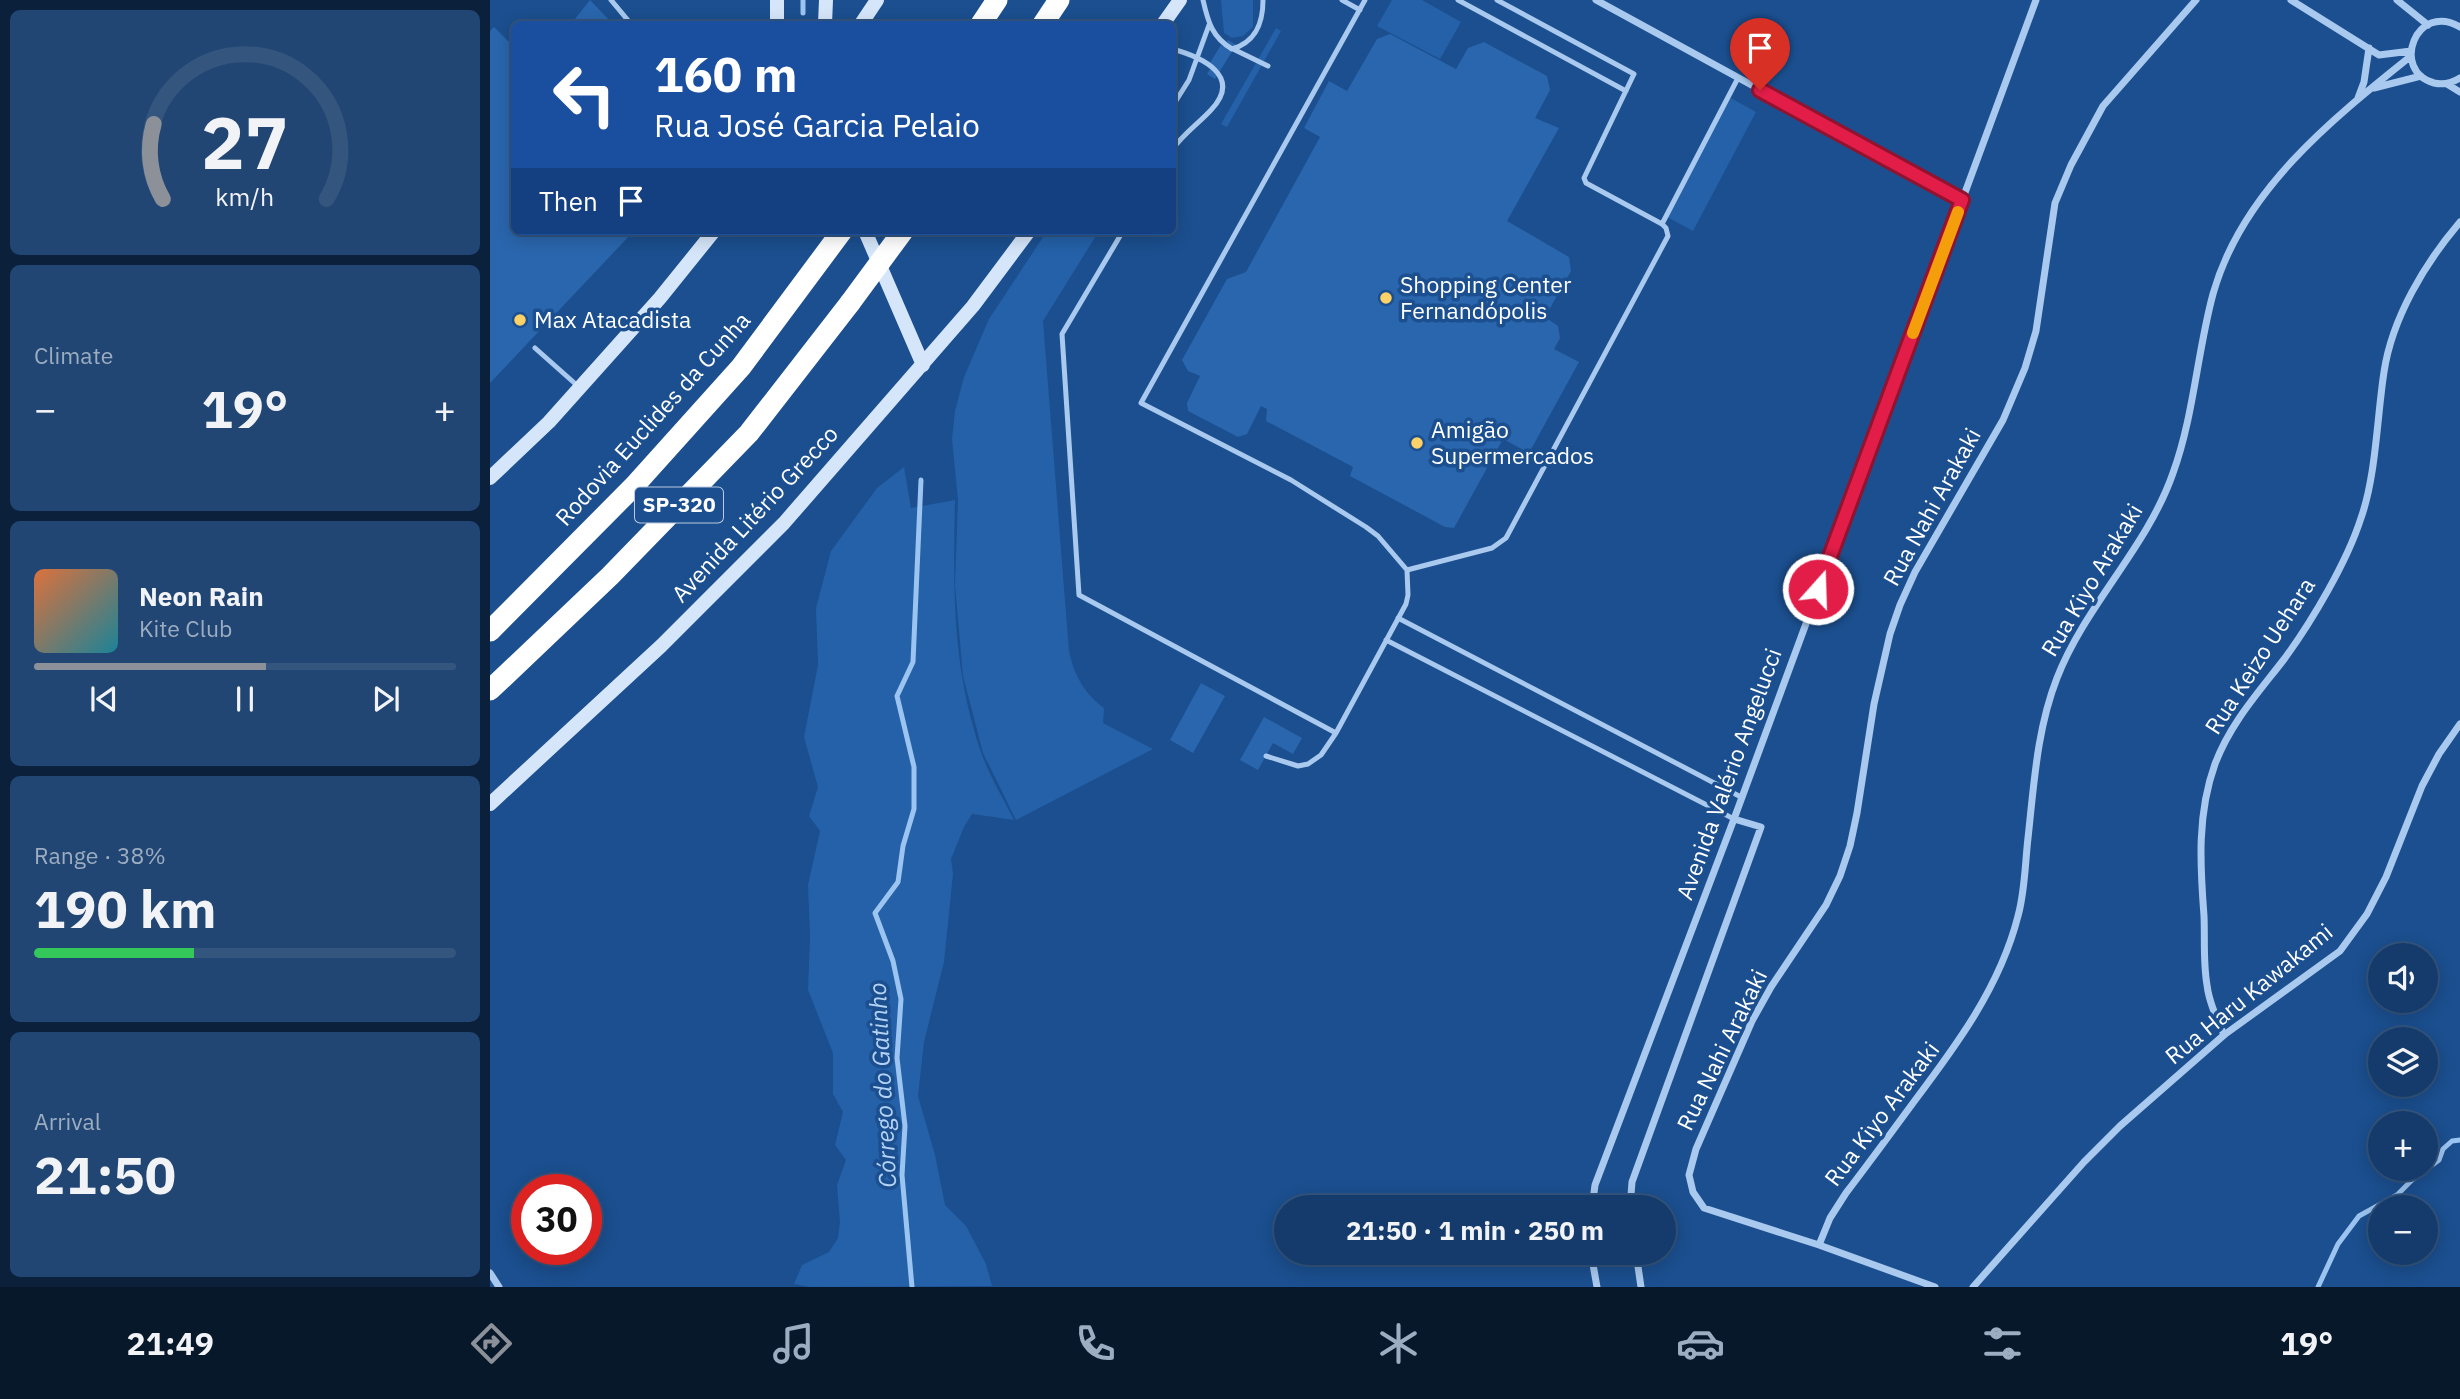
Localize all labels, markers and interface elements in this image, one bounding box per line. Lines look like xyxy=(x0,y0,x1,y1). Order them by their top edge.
pin xyxy=(1730,18,1790,90)
icon: arrive xyxy=(1741,29,1779,67)
text: 160 m xyxy=(654,42,798,105)
icon: left xyxy=(539,49,630,140)
text: 27 xyxy=(201,94,289,189)
text: Rua José Garcia Pelaio xyxy=(654,104,980,146)
text: km/h xyxy=(216,180,274,213)
icon: arrive xyxy=(612,182,650,220)
text: Then xyxy=(539,184,598,218)
place label: Shopping Center Fernandópolis xyxy=(1400,269,1572,325)
marker: Shopping Center Fernandópolis xyxy=(1378,290,1394,306)
place label: Max Atacadista xyxy=(534,304,691,334)
street label: Rodovia Euclides da Cunha xyxy=(548,305,756,531)
marker: Max Atacadista xyxy=(512,312,528,328)
text: Climate xyxy=(34,340,113,370)
text: 19° xyxy=(202,375,288,442)
text: − xyxy=(34,384,57,433)
text: + xyxy=(433,384,456,433)
place label: Amigão Supermercados xyxy=(1431,414,1594,470)
street label: Avenida Litério Grecco xyxy=(665,419,844,608)
street label: Rua Nahi Arakaki xyxy=(1875,422,1987,591)
marker: Amigão Supermercados xyxy=(1409,435,1425,451)
road number: SP-320 xyxy=(635,488,723,522)
street label: Rua Kiyo Arakaki xyxy=(2034,498,2149,661)
position arrow xyxy=(1781,552,1855,626)
street label: Rua Keizo Uehara xyxy=(2197,571,2321,739)
text: Neon Rain xyxy=(139,579,264,613)
text: Kite Club xyxy=(139,613,232,643)
street label: Avenida Valério Angelucci xyxy=(1669,644,1788,903)
icon: previous xyxy=(85,680,123,718)
icon: pause xyxy=(226,680,264,718)
icon: next xyxy=(367,680,405,718)
text: Range · 38% xyxy=(34,840,166,870)
text: 190 km xyxy=(34,875,216,942)
street label: Rua Haru Kawakami xyxy=(2158,916,2338,1070)
map controls xyxy=(2368,943,2438,1265)
button: sound xyxy=(2368,943,2438,1013)
street label: Rua Nahi Arakaki xyxy=(1669,964,1773,1135)
water label: Córrego do Gatinho xyxy=(861,982,903,1188)
button: layers xyxy=(2368,1027,2438,1097)
street label: Rua Kiyo Arakaki xyxy=(1817,1035,1945,1192)
text: Arrival xyxy=(34,1106,101,1136)
button: + xyxy=(2368,1111,2438,1181)
text: 21:50 xyxy=(34,1141,176,1208)
speed limit sign: 30 xyxy=(511,1174,602,1265)
button: − xyxy=(2368,1195,2438,1265)
text: 21:50 · 1 min · 250 m xyxy=(1346,1213,1604,1247)
icon: directions xyxy=(467,1319,516,1368)
icon: music xyxy=(769,1319,818,1368)
icon: phone xyxy=(1071,1319,1120,1368)
icon: climate xyxy=(1374,1319,1423,1368)
icon: car xyxy=(1676,1319,1725,1368)
icon: filters xyxy=(1978,1319,2027,1368)
text: 21:49 xyxy=(127,1322,214,1364)
text: 19° xyxy=(2280,1322,2333,1364)

